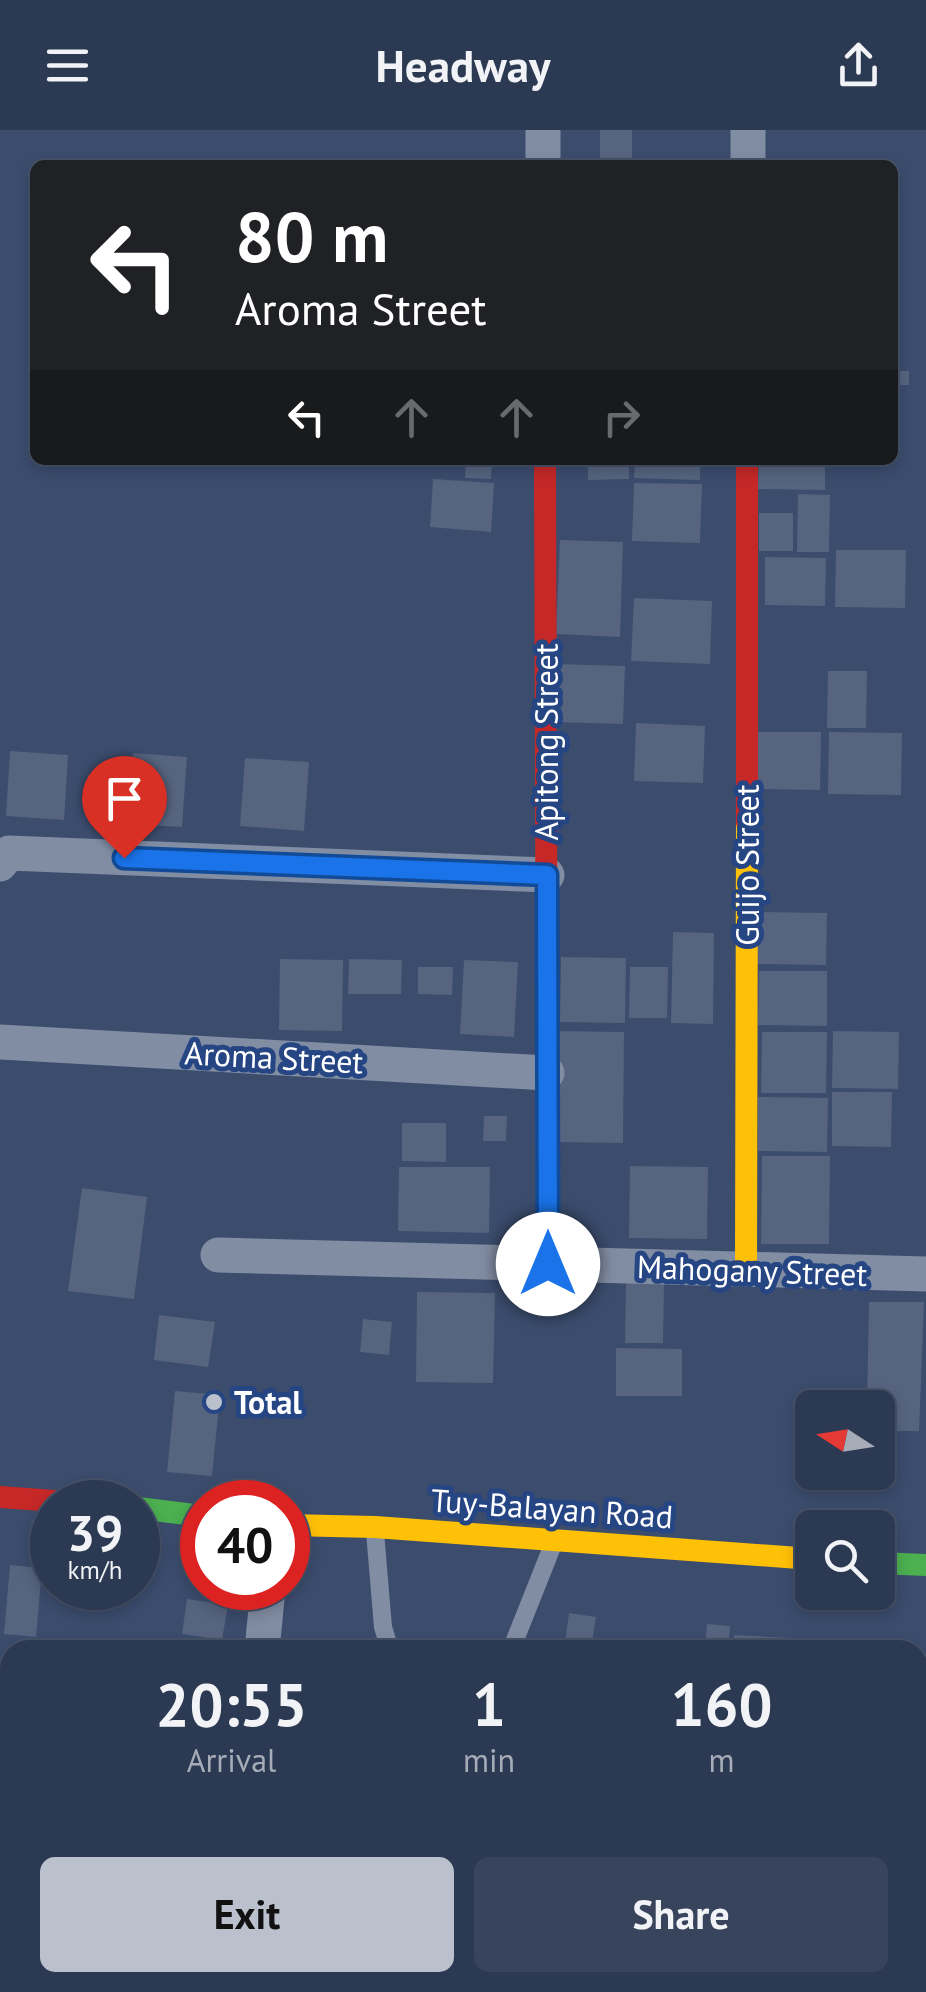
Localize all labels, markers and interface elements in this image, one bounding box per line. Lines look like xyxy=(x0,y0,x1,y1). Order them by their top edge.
text: Headway xyxy=(375,36,551,94)
icon: menu xyxy=(40,38,95,93)
icon: share xyxy=(831,38,886,93)
text: 80 m xyxy=(235,191,388,281)
icon: left xyxy=(70,200,200,330)
text: Aroma Street xyxy=(235,279,487,337)
icon: left xyxy=(279,390,334,445)
icon: ahead xyxy=(384,390,439,445)
icon: ahead xyxy=(489,390,544,445)
icon: right xyxy=(594,390,649,445)
street label: Apitong Street xyxy=(525,643,567,841)
pin xyxy=(82,756,167,859)
icon: arrive xyxy=(97,771,152,826)
street label: Guijo Street xyxy=(726,784,768,946)
street label: Aroma Street xyxy=(184,1031,365,1083)
position arrow xyxy=(496,1212,600,1316)
street label: Mahogany Street xyxy=(636,1245,868,1295)
place label: Total xyxy=(234,1381,302,1423)
north arrow xyxy=(795,1390,895,1490)
map controls xyxy=(795,1390,895,1610)
marker: Total xyxy=(203,1391,225,1413)
street label: Tuy-Balayan Road xyxy=(430,1479,674,1537)
speed limit sign: 40 xyxy=(180,1480,310,1610)
text: 39 xyxy=(67,1500,123,1565)
button: search xyxy=(795,1510,895,1610)
text: km/h xyxy=(68,1554,122,1586)
text: 20:55 xyxy=(155,1665,308,1743)
text: 1 xyxy=(472,1665,506,1743)
text: 160 xyxy=(671,1665,773,1743)
text: Arrival xyxy=(187,1739,276,1781)
text: min xyxy=(463,1739,515,1781)
text: m xyxy=(709,1739,735,1781)
button: Exit xyxy=(40,1857,454,1972)
button: Share xyxy=(474,1857,888,1972)

